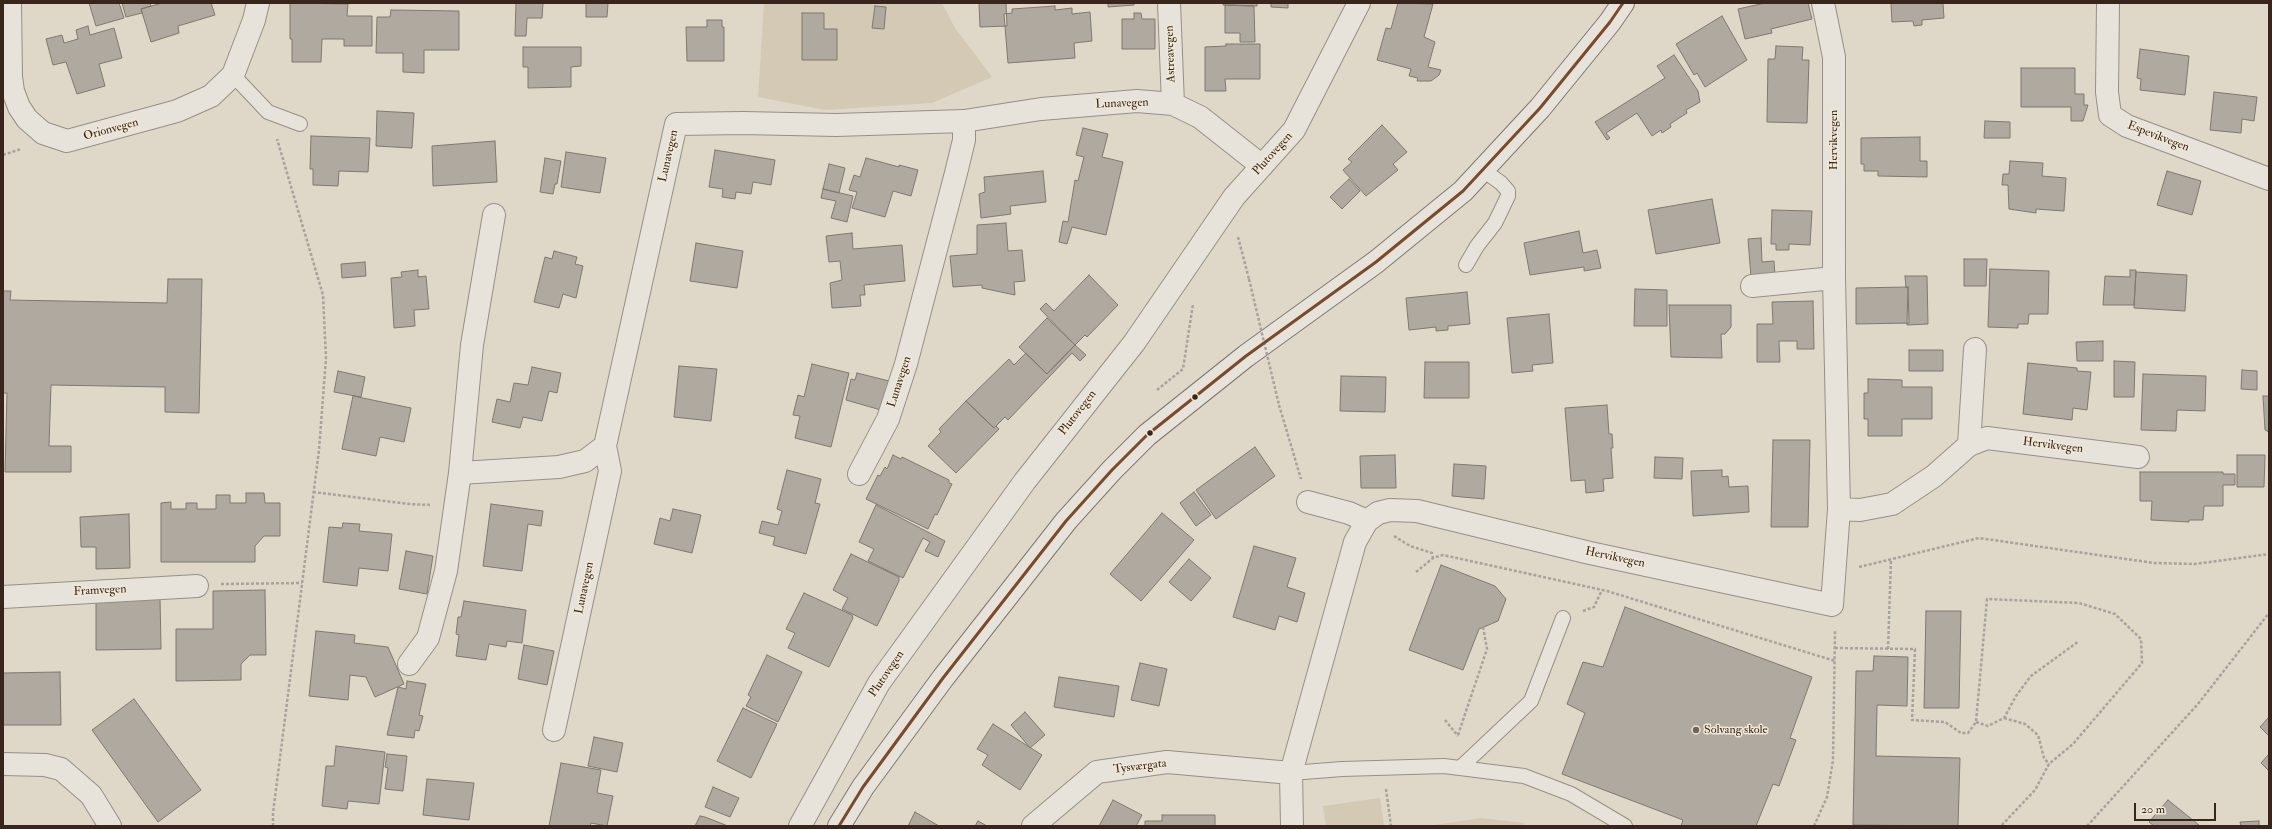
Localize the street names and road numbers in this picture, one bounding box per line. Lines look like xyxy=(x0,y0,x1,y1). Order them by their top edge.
street label: Astreavegen xyxy=(1163,25,1179,83)
street label: Lunavegen xyxy=(1095,96,1149,112)
street label: Hervikvegen xyxy=(1827,110,1841,170)
street label: Orionvegen xyxy=(82,116,140,144)
street label: Espevikvegen xyxy=(2125,119,2191,155)
street label: Lunavegen xyxy=(656,129,682,183)
street label: Plutovegen xyxy=(1250,130,1296,178)
street label: Lunavegen xyxy=(885,355,915,409)
street label: Plutovegen xyxy=(1056,388,1100,438)
street label: Hervikvegen xyxy=(2022,435,2084,457)
street label: Hervikvegen xyxy=(1584,545,1646,571)
street label: Lunavegen xyxy=(572,561,598,615)
street label: Framvegen xyxy=(73,582,127,600)
street label: Plutovegen xyxy=(866,648,908,700)
street label: Tysværgata xyxy=(1113,757,1167,777)

